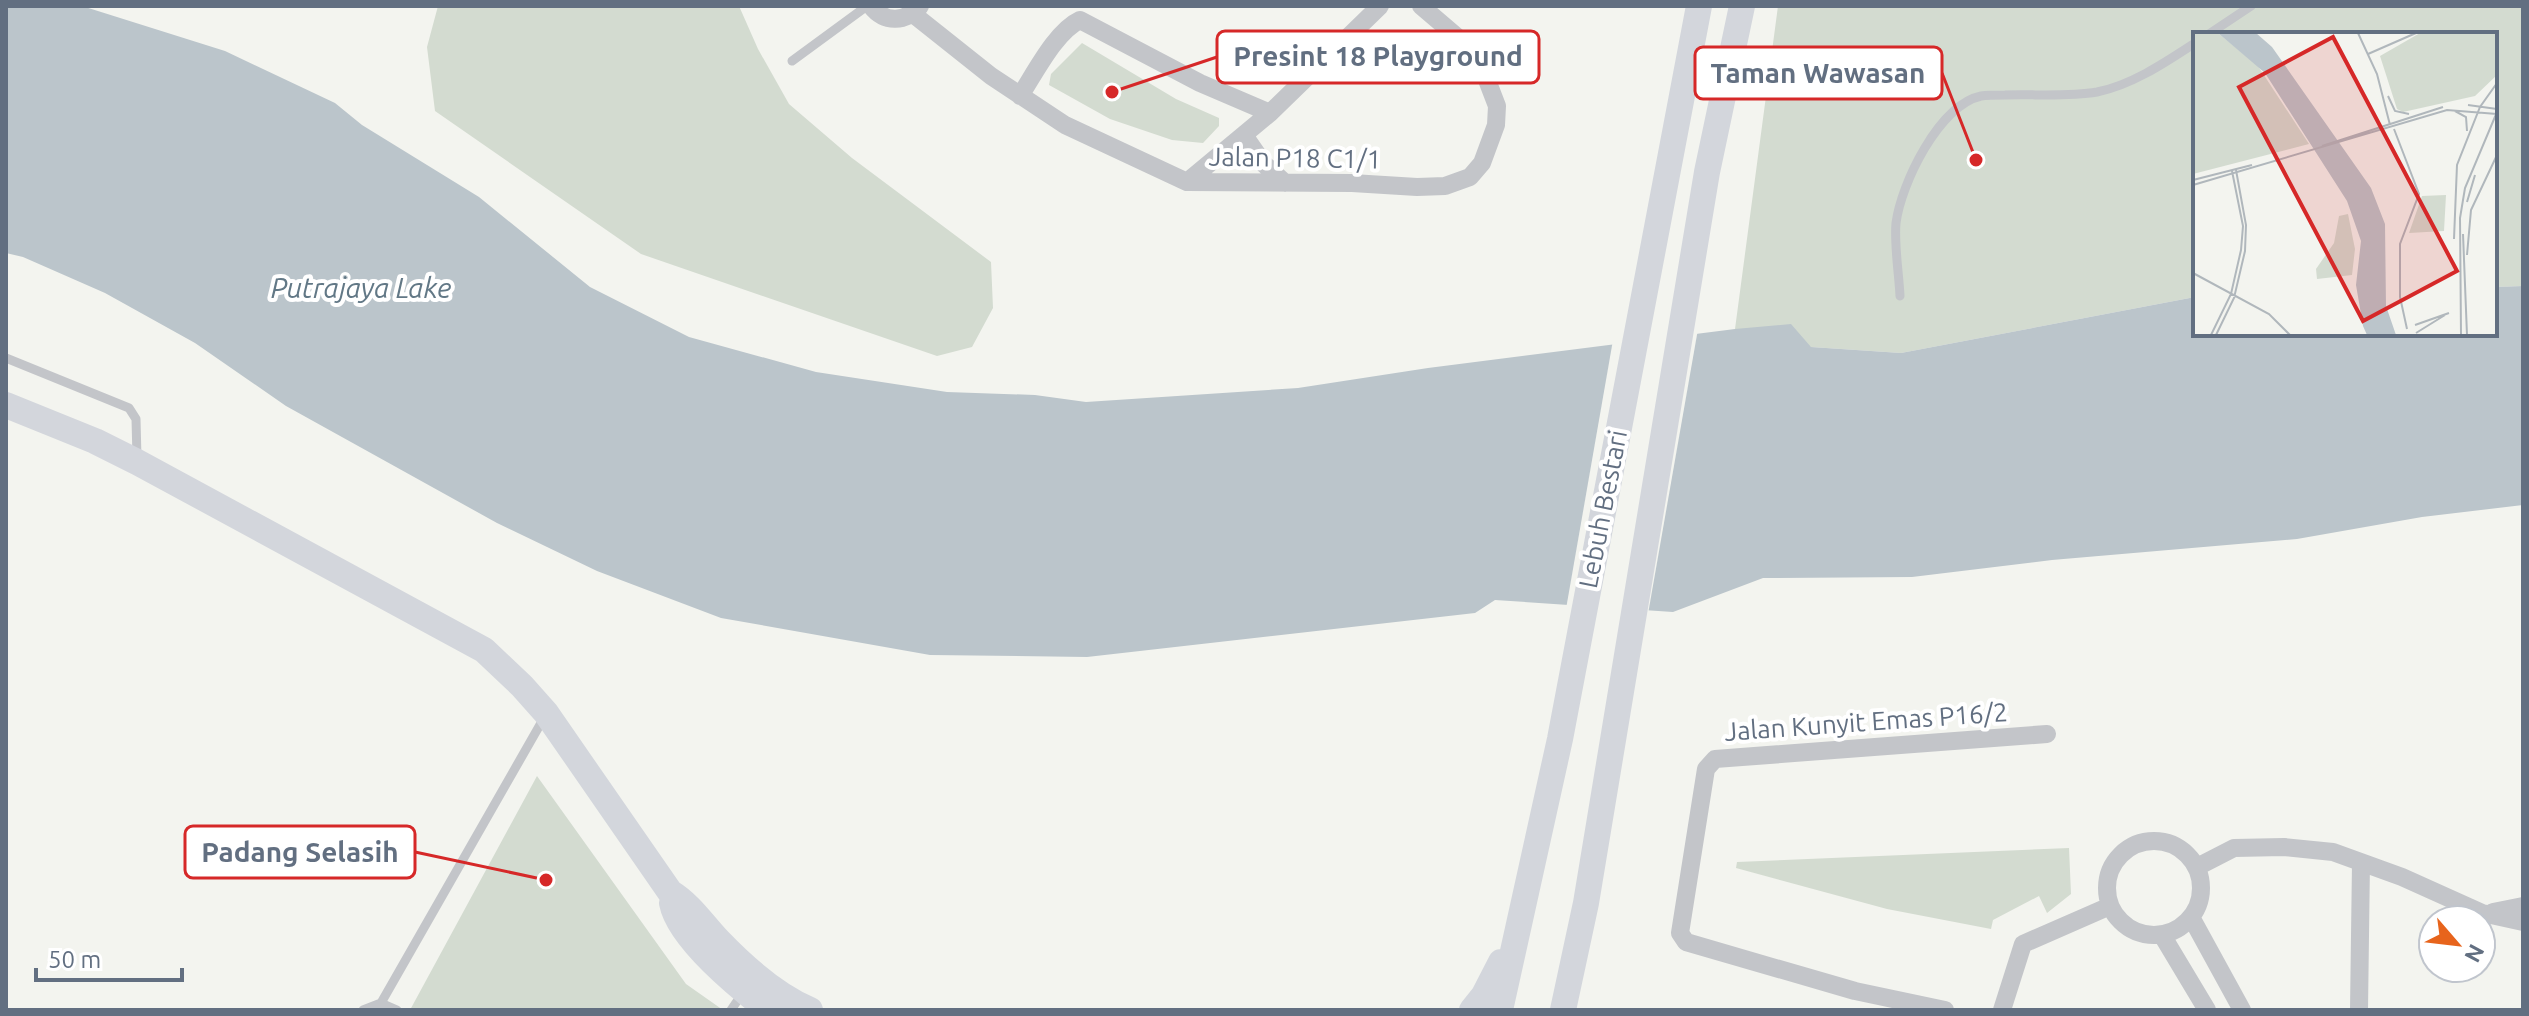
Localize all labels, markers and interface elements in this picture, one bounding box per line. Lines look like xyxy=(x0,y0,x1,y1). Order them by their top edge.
callout: Presint 18 Playground xyxy=(1217,31,1539,83)
inset map xyxy=(2193,32,2497,336)
text: Presint 18 Playground xyxy=(1233,40,1523,71)
callout: Taman Wawasan xyxy=(1695,47,1942,99)
text: Taman Wawasan xyxy=(1711,57,1925,88)
street label: Jalan P18 C1/1 xyxy=(1208,141,1382,174)
water label: Putrajaya Lake xyxy=(271,272,451,303)
street label: Lebuh Bestari xyxy=(1573,427,1632,590)
street label: Jalan Kunyit Emas P16/2 xyxy=(1723,697,2009,746)
callout: Padang Selasih xyxy=(185,826,415,878)
text: Padang Selasih xyxy=(201,836,399,867)
north arrow xyxy=(2417,904,2497,984)
scale bar xyxy=(36,932,182,982)
text: N xyxy=(2460,941,2490,967)
text: 50 m xyxy=(48,946,101,973)

